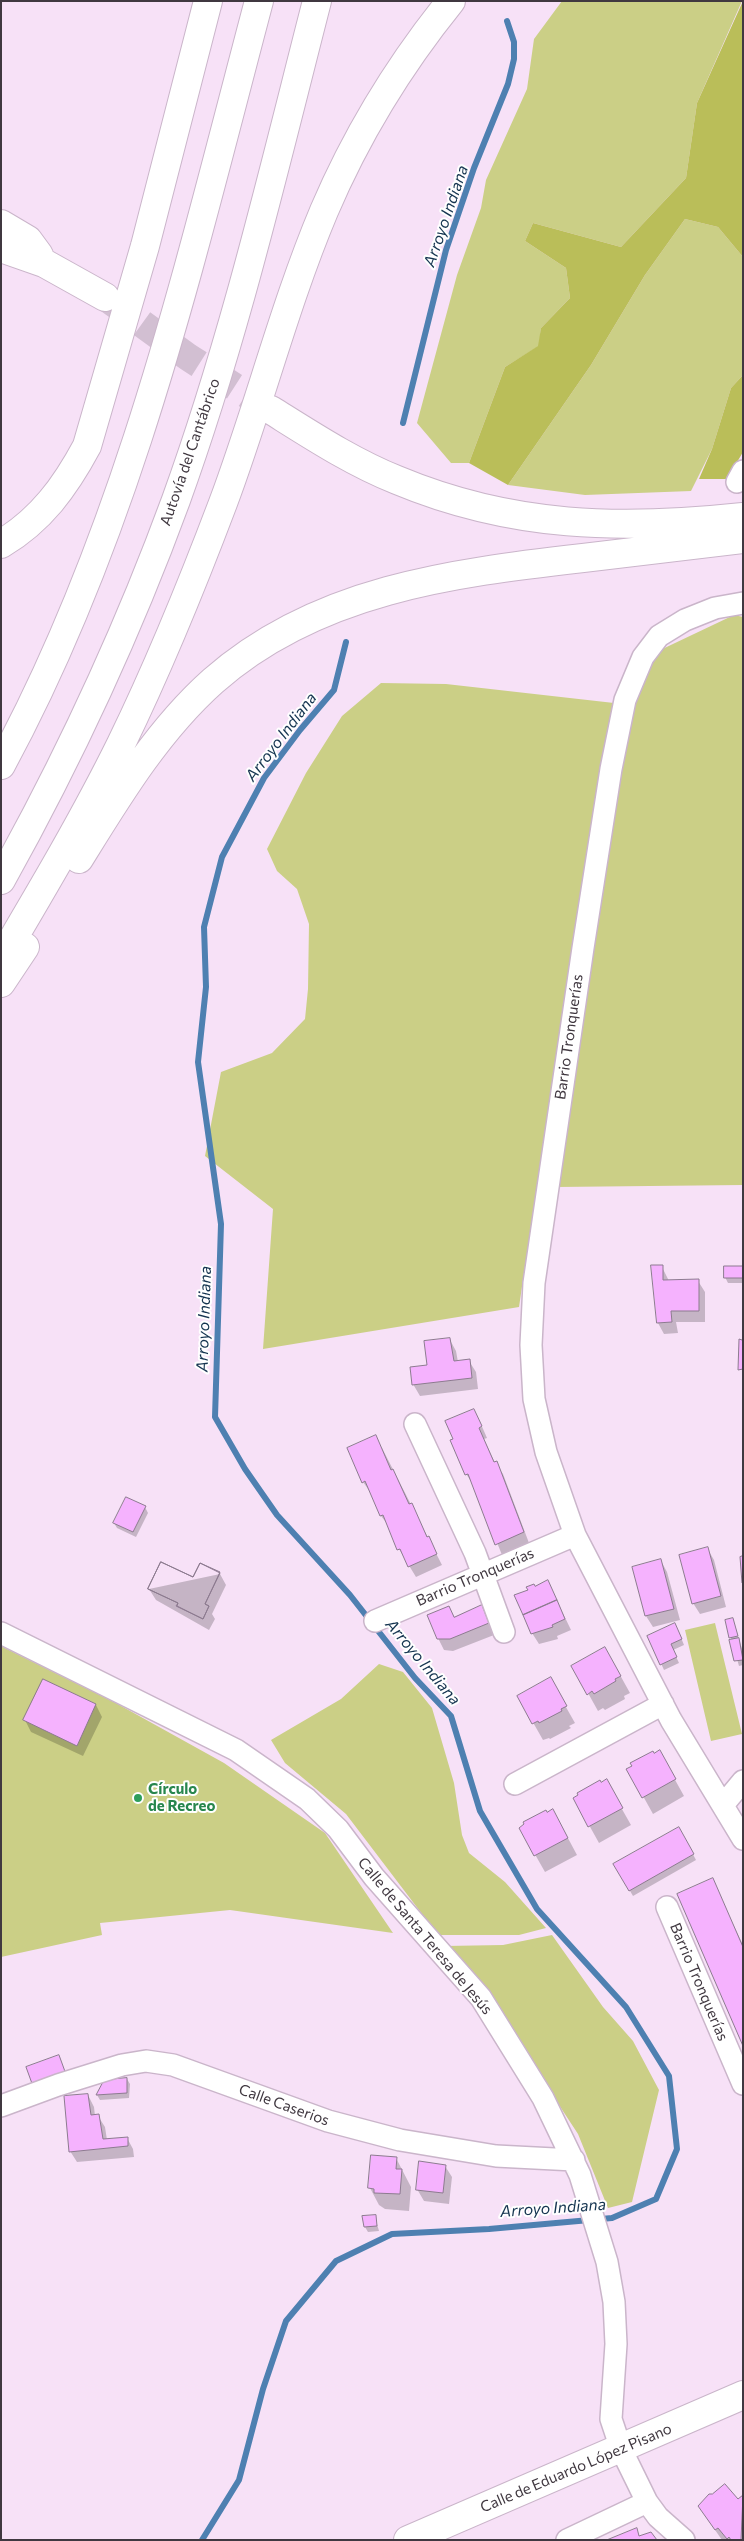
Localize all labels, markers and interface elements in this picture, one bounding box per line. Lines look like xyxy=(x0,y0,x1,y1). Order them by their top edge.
water label: Arroyo Indiana xyxy=(420,163,472,269)
street label: Autovía del Cantábrico xyxy=(156,376,224,528)
water label: Arroyo Indiana xyxy=(241,689,321,785)
street label: Barrio Tronquerías xyxy=(551,973,587,1101)
water label: Arroyo Indiana xyxy=(193,1266,215,1372)
street label: Barrio Tronquerías xyxy=(413,1544,537,1610)
water label: Arroyo Indiana xyxy=(382,1615,464,1709)
place label: Círculo de Recreo xyxy=(148,1780,215,1815)
marker: Círculo de Recreo xyxy=(132,1792,144,1804)
street label: Calle de Santa Teresa de Jesús xyxy=(354,1854,496,2018)
street label: Barrio Tronquerías xyxy=(666,1920,732,2044)
street label: Calle Caserios xyxy=(236,2080,332,2130)
water label: Arroyo Indiana xyxy=(499,2195,607,2221)
street label: Calle de Eduardo López Pisano xyxy=(478,2419,674,2517)

